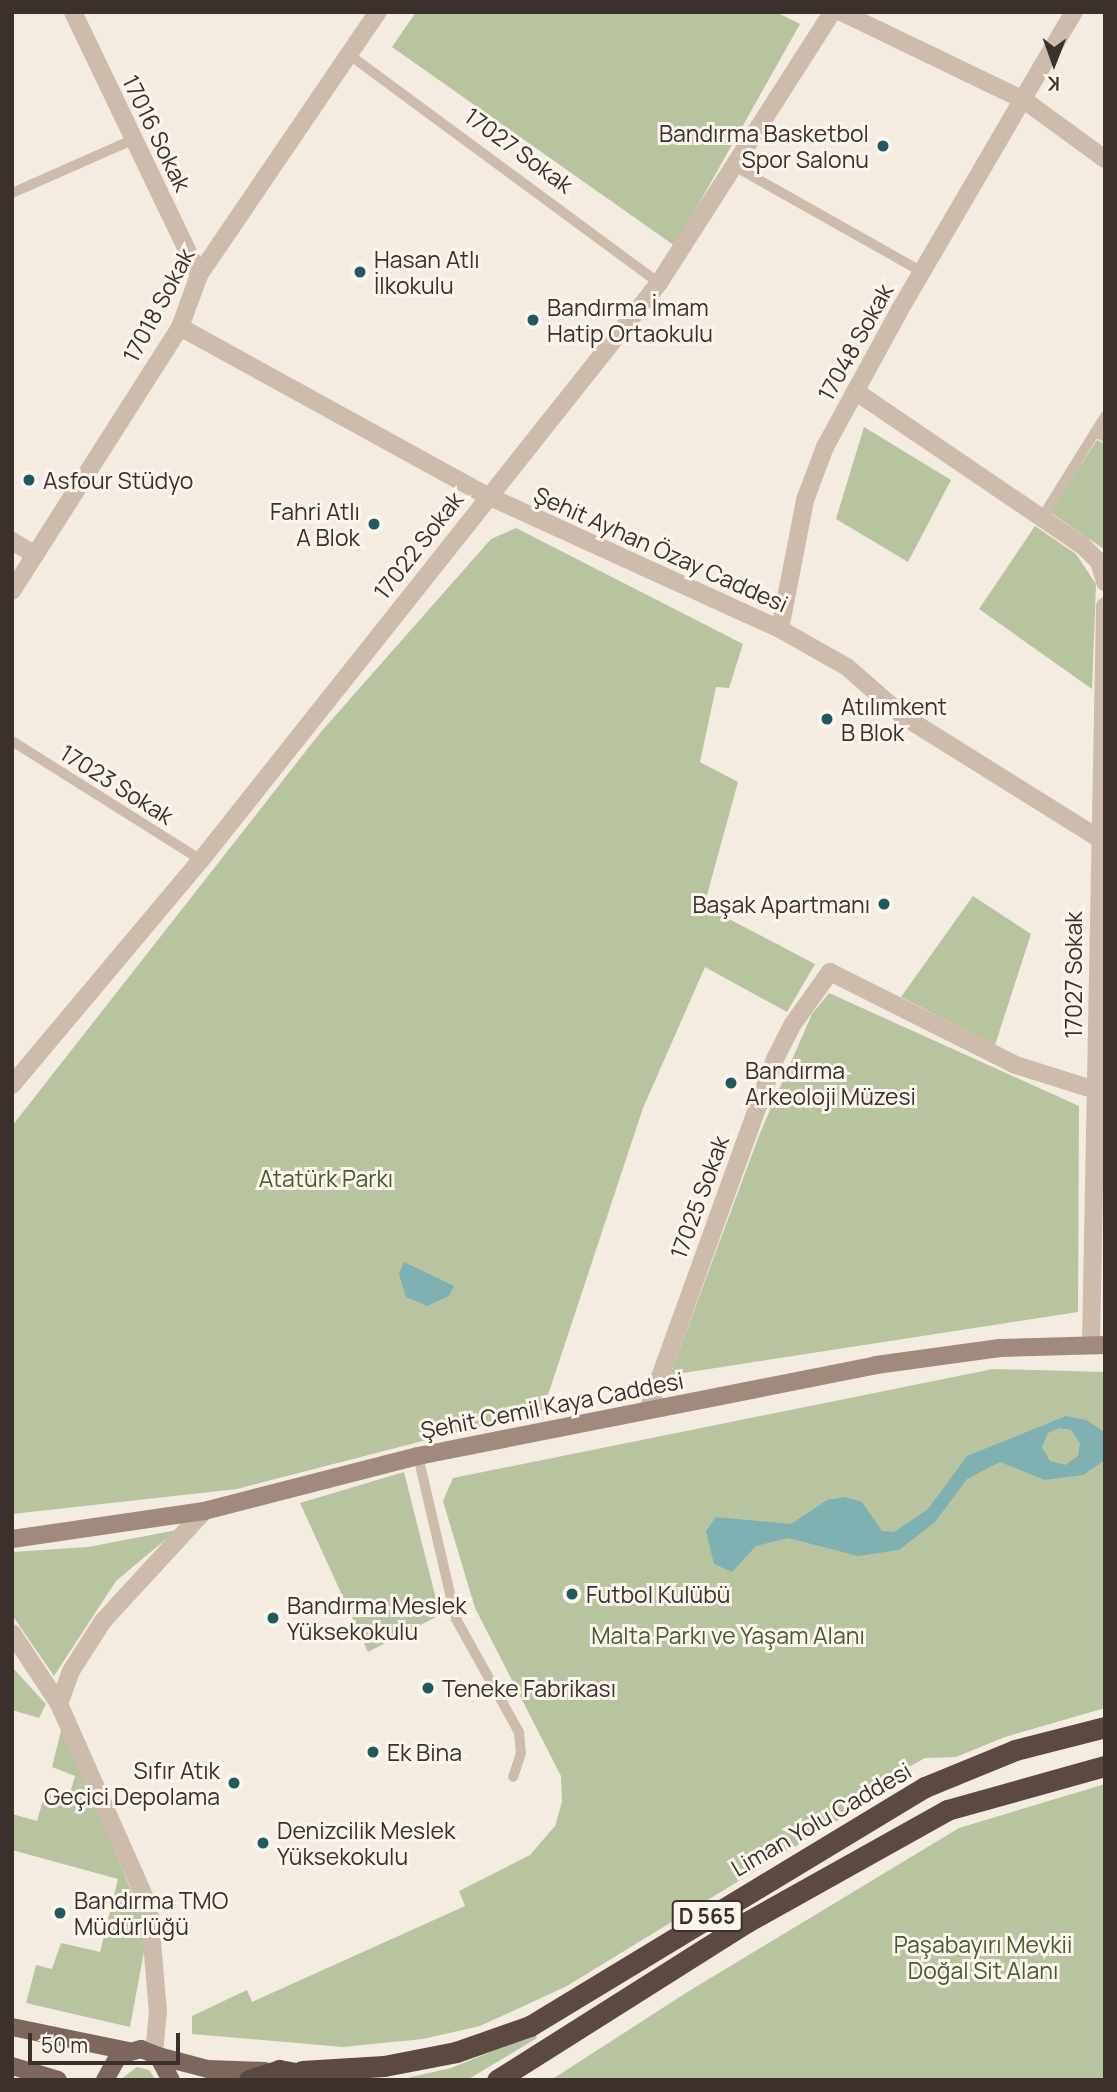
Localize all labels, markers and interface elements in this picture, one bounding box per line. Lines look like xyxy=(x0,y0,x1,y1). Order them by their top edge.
north arrow xyxy=(1019,28,1089,98)
street label: 17016 Sokak xyxy=(117,70,197,196)
text: K xyxy=(1047,71,1060,97)
street label: 17027 Sokak xyxy=(459,101,579,199)
place label: Bandırma Basketbol Spor Salonu xyxy=(659,119,869,173)
marker: Bandırma Basketbol Spor Salonu xyxy=(875,138,891,154)
street label: 17018 Sokak xyxy=(117,243,199,367)
place label: Hasan Atlı İlkokulu xyxy=(374,245,480,299)
marker: Hasan Atlı İlkokulu xyxy=(352,264,368,280)
street label: 17048 Sokak xyxy=(812,279,898,405)
place label: Bandırma İmam Hatip Ortaokulu xyxy=(547,293,713,347)
marker: Bandırma İmam Hatip Ortaokulu xyxy=(525,312,541,328)
place label: Asfour Stüdyo xyxy=(43,466,193,494)
marker: Asfour Stüdyo xyxy=(21,472,37,488)
street label: Şehit Ayhan Özay Caddesi xyxy=(530,480,792,618)
street label: 17022 Sokak xyxy=(367,486,469,604)
place label: Fahri Atlı A Blok xyxy=(270,497,360,551)
marker: Fahri Atlı A Blok xyxy=(366,516,382,532)
place label: Atılımkent B Blok xyxy=(841,692,947,746)
marker: Atılımkent B Blok xyxy=(819,711,835,727)
street label: 17023 Sokak xyxy=(55,738,179,830)
place label: Başak Apartmanı xyxy=(692,890,870,918)
marker: Başak Apartmanı xyxy=(876,896,892,912)
street label: 17027 Sokak xyxy=(1059,911,1087,1039)
place label: Bandırma Arkeoloji Müzesi xyxy=(745,1056,916,1110)
marker: Bandırma Arkeoloji Müzesi xyxy=(723,1075,739,1091)
street label: 17025 Sokak xyxy=(664,1132,734,1262)
park label: Atatürk Parkı xyxy=(259,1164,393,1192)
street label: Şehit Cemil Kaya Caddesi xyxy=(418,1366,686,1444)
place label: Futbol Kulübü xyxy=(586,1580,730,1608)
marker: Futbol Kulübü xyxy=(564,1586,580,1602)
place label: Bandırma Meslek Yüksekokulu xyxy=(287,1591,467,1645)
marker: Bandırma Meslek Yüksekokulu xyxy=(265,1610,281,1626)
park label: Malta Parkı ve Yaşam Alanı xyxy=(591,1621,865,1649)
place label: Teneke Fabrikası xyxy=(442,1674,616,1702)
marker: Teneke Fabrikası xyxy=(420,1680,436,1696)
place label: Ek Bina xyxy=(387,1738,462,1766)
marker: Ek Bina xyxy=(365,1744,381,1760)
place label: Sıfır Atık Geçici Depolama xyxy=(44,1756,220,1810)
street label: Liman Yolu Caddesi xyxy=(726,1756,916,1882)
marker: Sıfır Atık Geçici Depolama xyxy=(226,1775,242,1791)
place label: Denizcilik Meslek Yüksekokulu xyxy=(277,1816,455,1870)
marker: Denizcilik Meslek Yüksekokulu xyxy=(255,1835,271,1851)
place label: Bandırma TMO Müdürlüğü xyxy=(74,1886,228,1940)
road number: D 565 xyxy=(670,1898,744,1934)
marker: Bandırma TMO Müdürlüğü xyxy=(52,1905,68,1921)
park label: Paşabayırı Mevkii Doğal Sit Alanı xyxy=(894,1930,1072,1984)
scale bar xyxy=(32,2018,184,2062)
text: 50 m xyxy=(41,2031,88,2059)

